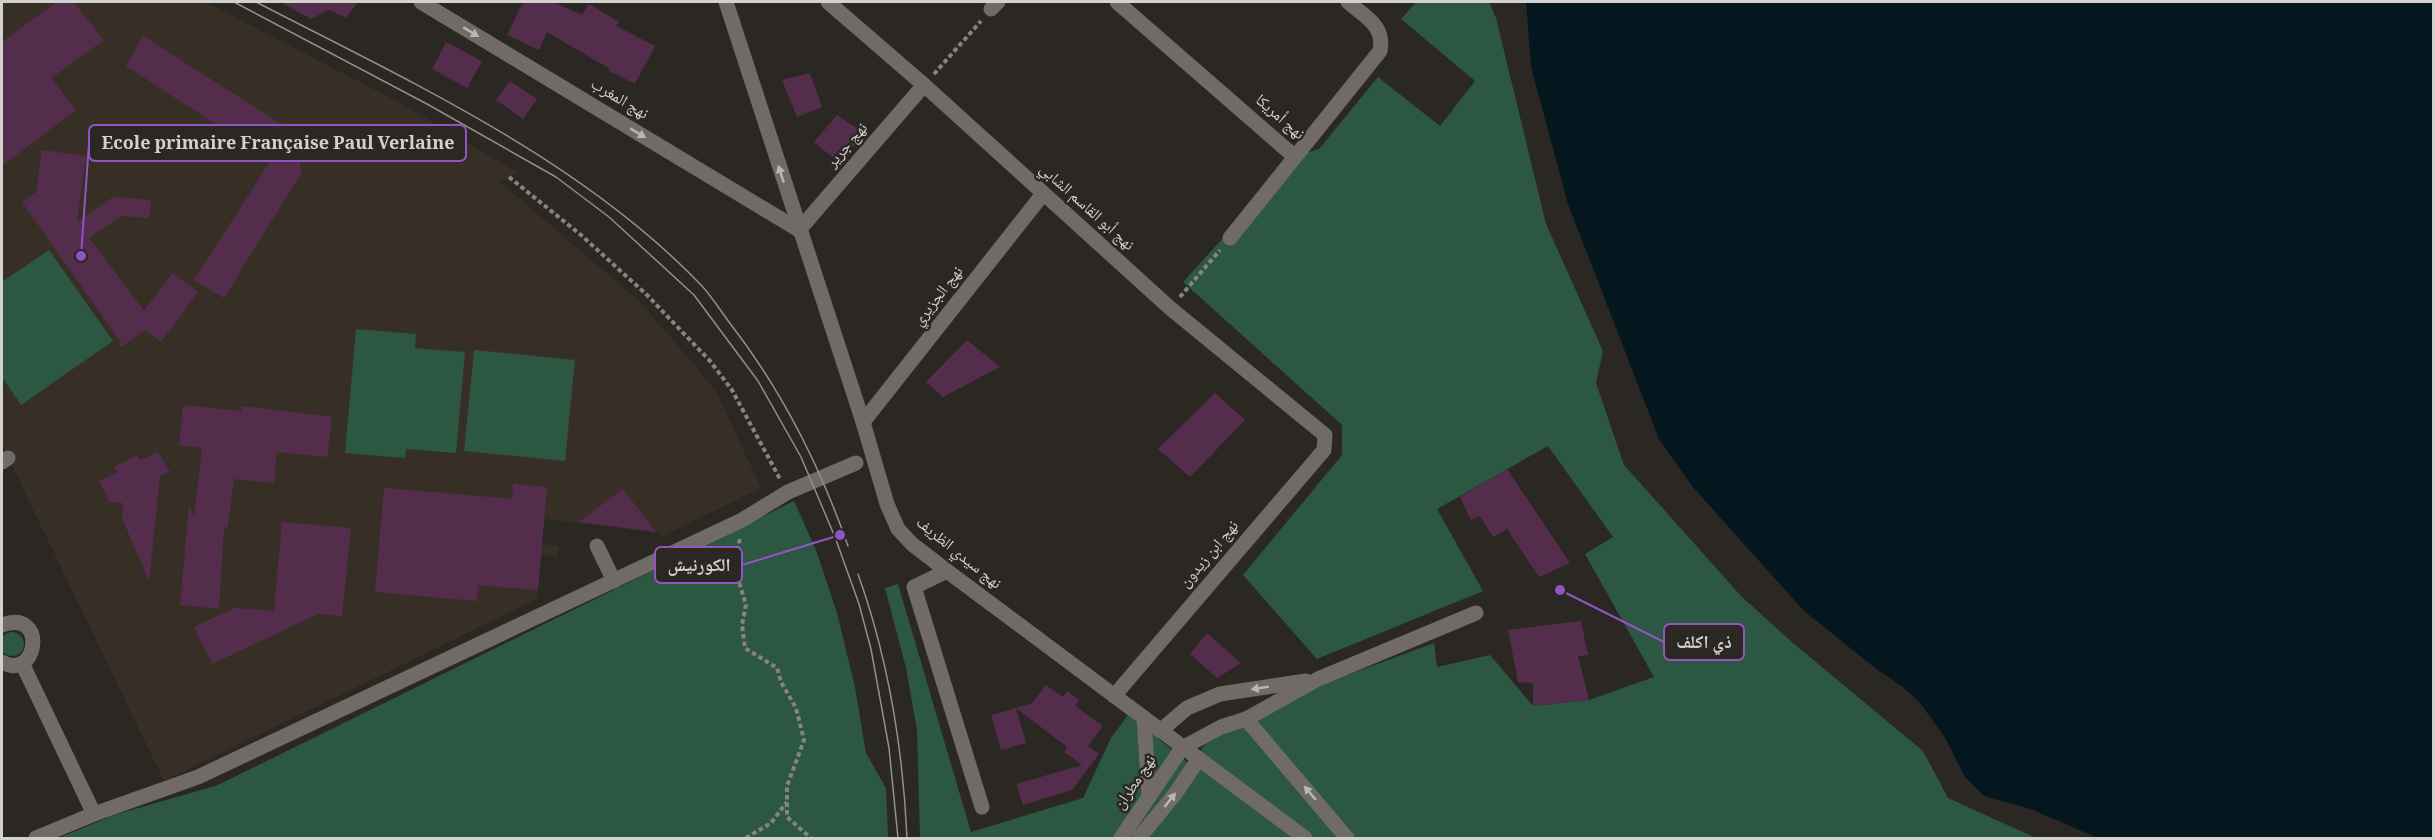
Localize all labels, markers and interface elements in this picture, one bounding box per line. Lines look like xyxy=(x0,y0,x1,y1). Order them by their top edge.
one-way arrow xyxy=(463,26,479,37)
street label: نهج المغرب xyxy=(585,72,653,128)
street label: نهج أمريكا xyxy=(1248,88,1310,148)
street label: نهج جرير xyxy=(820,117,876,176)
callout: Ecole primaire Française Paul Verlaine xyxy=(89,125,466,161)
one-way arrow xyxy=(630,127,646,138)
text: Ecole primaire Française Paul Verlaine xyxy=(102,130,455,160)
street label: نهج أبو القاسم الشابي xyxy=(1032,157,1140,259)
one-way arrow xyxy=(776,165,786,183)
street label: نهج الجزيري xyxy=(907,261,971,333)
street label: نهج سيدي الظريف xyxy=(909,511,1007,597)
street label: نهج ابن زيدون xyxy=(1173,515,1247,595)
callout: الكورنيش xyxy=(655,547,742,583)
text: الكورنيش xyxy=(667,552,731,582)
callout: ذي اكلف xyxy=(1664,624,1744,660)
text: ذي اكلف xyxy=(1676,629,1732,659)
one-way arrow xyxy=(1250,683,1269,692)
street label: نهج مطران xyxy=(1108,750,1164,816)
one-way arrow xyxy=(1303,785,1316,801)
one-way arrow xyxy=(1163,792,1176,808)

